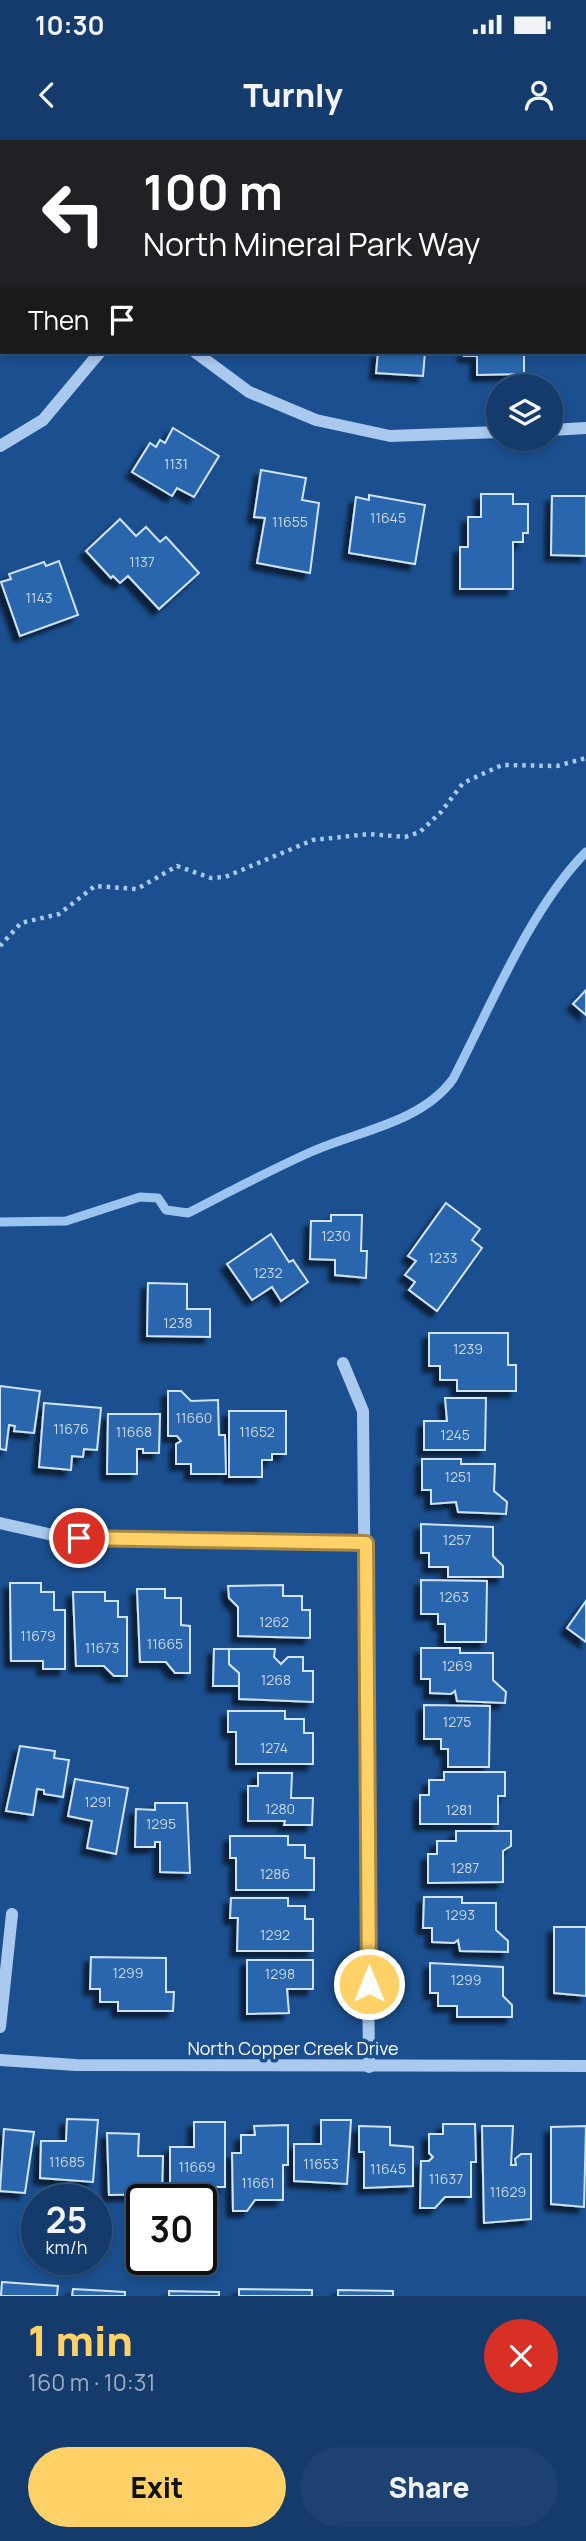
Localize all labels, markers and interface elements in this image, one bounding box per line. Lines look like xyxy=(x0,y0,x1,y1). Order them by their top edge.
text: 10:30 xyxy=(35,7,105,43)
text: Turnly xyxy=(243,73,343,117)
icon: back xyxy=(28,76,66,114)
icon: person xyxy=(520,76,558,114)
text: 100 m xyxy=(143,158,283,225)
icon: left xyxy=(28,168,119,259)
text: North Mineral Park Way xyxy=(143,222,480,266)
icon: arrive xyxy=(103,301,141,339)
text: Then xyxy=(28,302,89,338)
map controls xyxy=(486,374,563,451)
button: layers xyxy=(486,374,563,451)
house number: 1131 xyxy=(164,454,188,473)
house number: 11645 xyxy=(370,508,406,527)
house number: 11655 xyxy=(272,512,308,531)
house number: 1137 xyxy=(129,552,155,571)
house number: 1143 xyxy=(26,588,52,607)
house number: 1230 xyxy=(321,1226,351,1245)
house number: 1233 xyxy=(429,1248,457,1267)
house number: 1232 xyxy=(253,1263,283,1282)
house number: 1238 xyxy=(163,1313,193,1332)
house number: 1239 xyxy=(453,1339,483,1358)
house number: 11660 xyxy=(176,1408,212,1427)
house number: 11676 xyxy=(53,1419,89,1438)
house number: 11668 xyxy=(116,1422,152,1441)
house number: 11652 xyxy=(239,1422,275,1441)
house number: 1245 xyxy=(440,1425,470,1444)
house number: 1251 xyxy=(445,1467,472,1486)
pin xyxy=(49,1508,109,1568)
icon: arrive xyxy=(60,1519,98,1557)
house number: 1257 xyxy=(443,1530,471,1549)
house number: 1263 xyxy=(439,1587,469,1606)
house number: 1262 xyxy=(259,1612,289,1631)
house number: 11679 xyxy=(20,1626,56,1645)
house number: 11665 xyxy=(147,1634,183,1653)
house number: 11673 xyxy=(85,1638,119,1657)
house number: 1269 xyxy=(442,1656,472,1675)
house number: 1268 xyxy=(261,1670,291,1689)
house number: 1275 xyxy=(443,1712,471,1731)
house number: 1274 xyxy=(260,1738,288,1757)
house number: 1291 xyxy=(84,1792,112,1811)
house number: 1280 xyxy=(265,1799,295,1818)
house number: 1281 xyxy=(445,1800,473,1819)
house number: 1295 xyxy=(146,1814,176,1833)
house number: 1287 xyxy=(451,1858,479,1877)
house number: 1286 xyxy=(260,1864,290,1883)
house number: 1293 xyxy=(445,1905,475,1924)
house number: 1292 xyxy=(260,1925,290,1944)
position arrow xyxy=(332,1947,406,2021)
house number: 1299 xyxy=(113,1963,143,1982)
house number: 1298 xyxy=(265,1964,295,1983)
house number: 1299 xyxy=(451,1970,481,1989)
street label: North Copper Creek Drive xyxy=(187,2036,399,2060)
house number: 11685 xyxy=(49,2152,85,2171)
house number: 11653 xyxy=(303,2154,339,2173)
house number: 11669 xyxy=(179,2157,215,2176)
house number: 11645 xyxy=(370,2159,406,2178)
house number: 11637 xyxy=(429,2169,463,2188)
house number: 11661 xyxy=(241,2173,275,2192)
house number: 11629 xyxy=(490,2182,526,2201)
speed limit sign: 30 xyxy=(126,2184,217,2275)
text: 25 xyxy=(46,2196,87,2244)
text: km/h xyxy=(46,2235,87,2259)
text: 1 min xyxy=(28,2311,133,2369)
button: close xyxy=(484,2319,558,2393)
text: 160 m · 10:31 xyxy=(28,2366,155,2398)
button: Exit xyxy=(28,2447,286,2527)
button: Share xyxy=(300,2447,558,2527)

